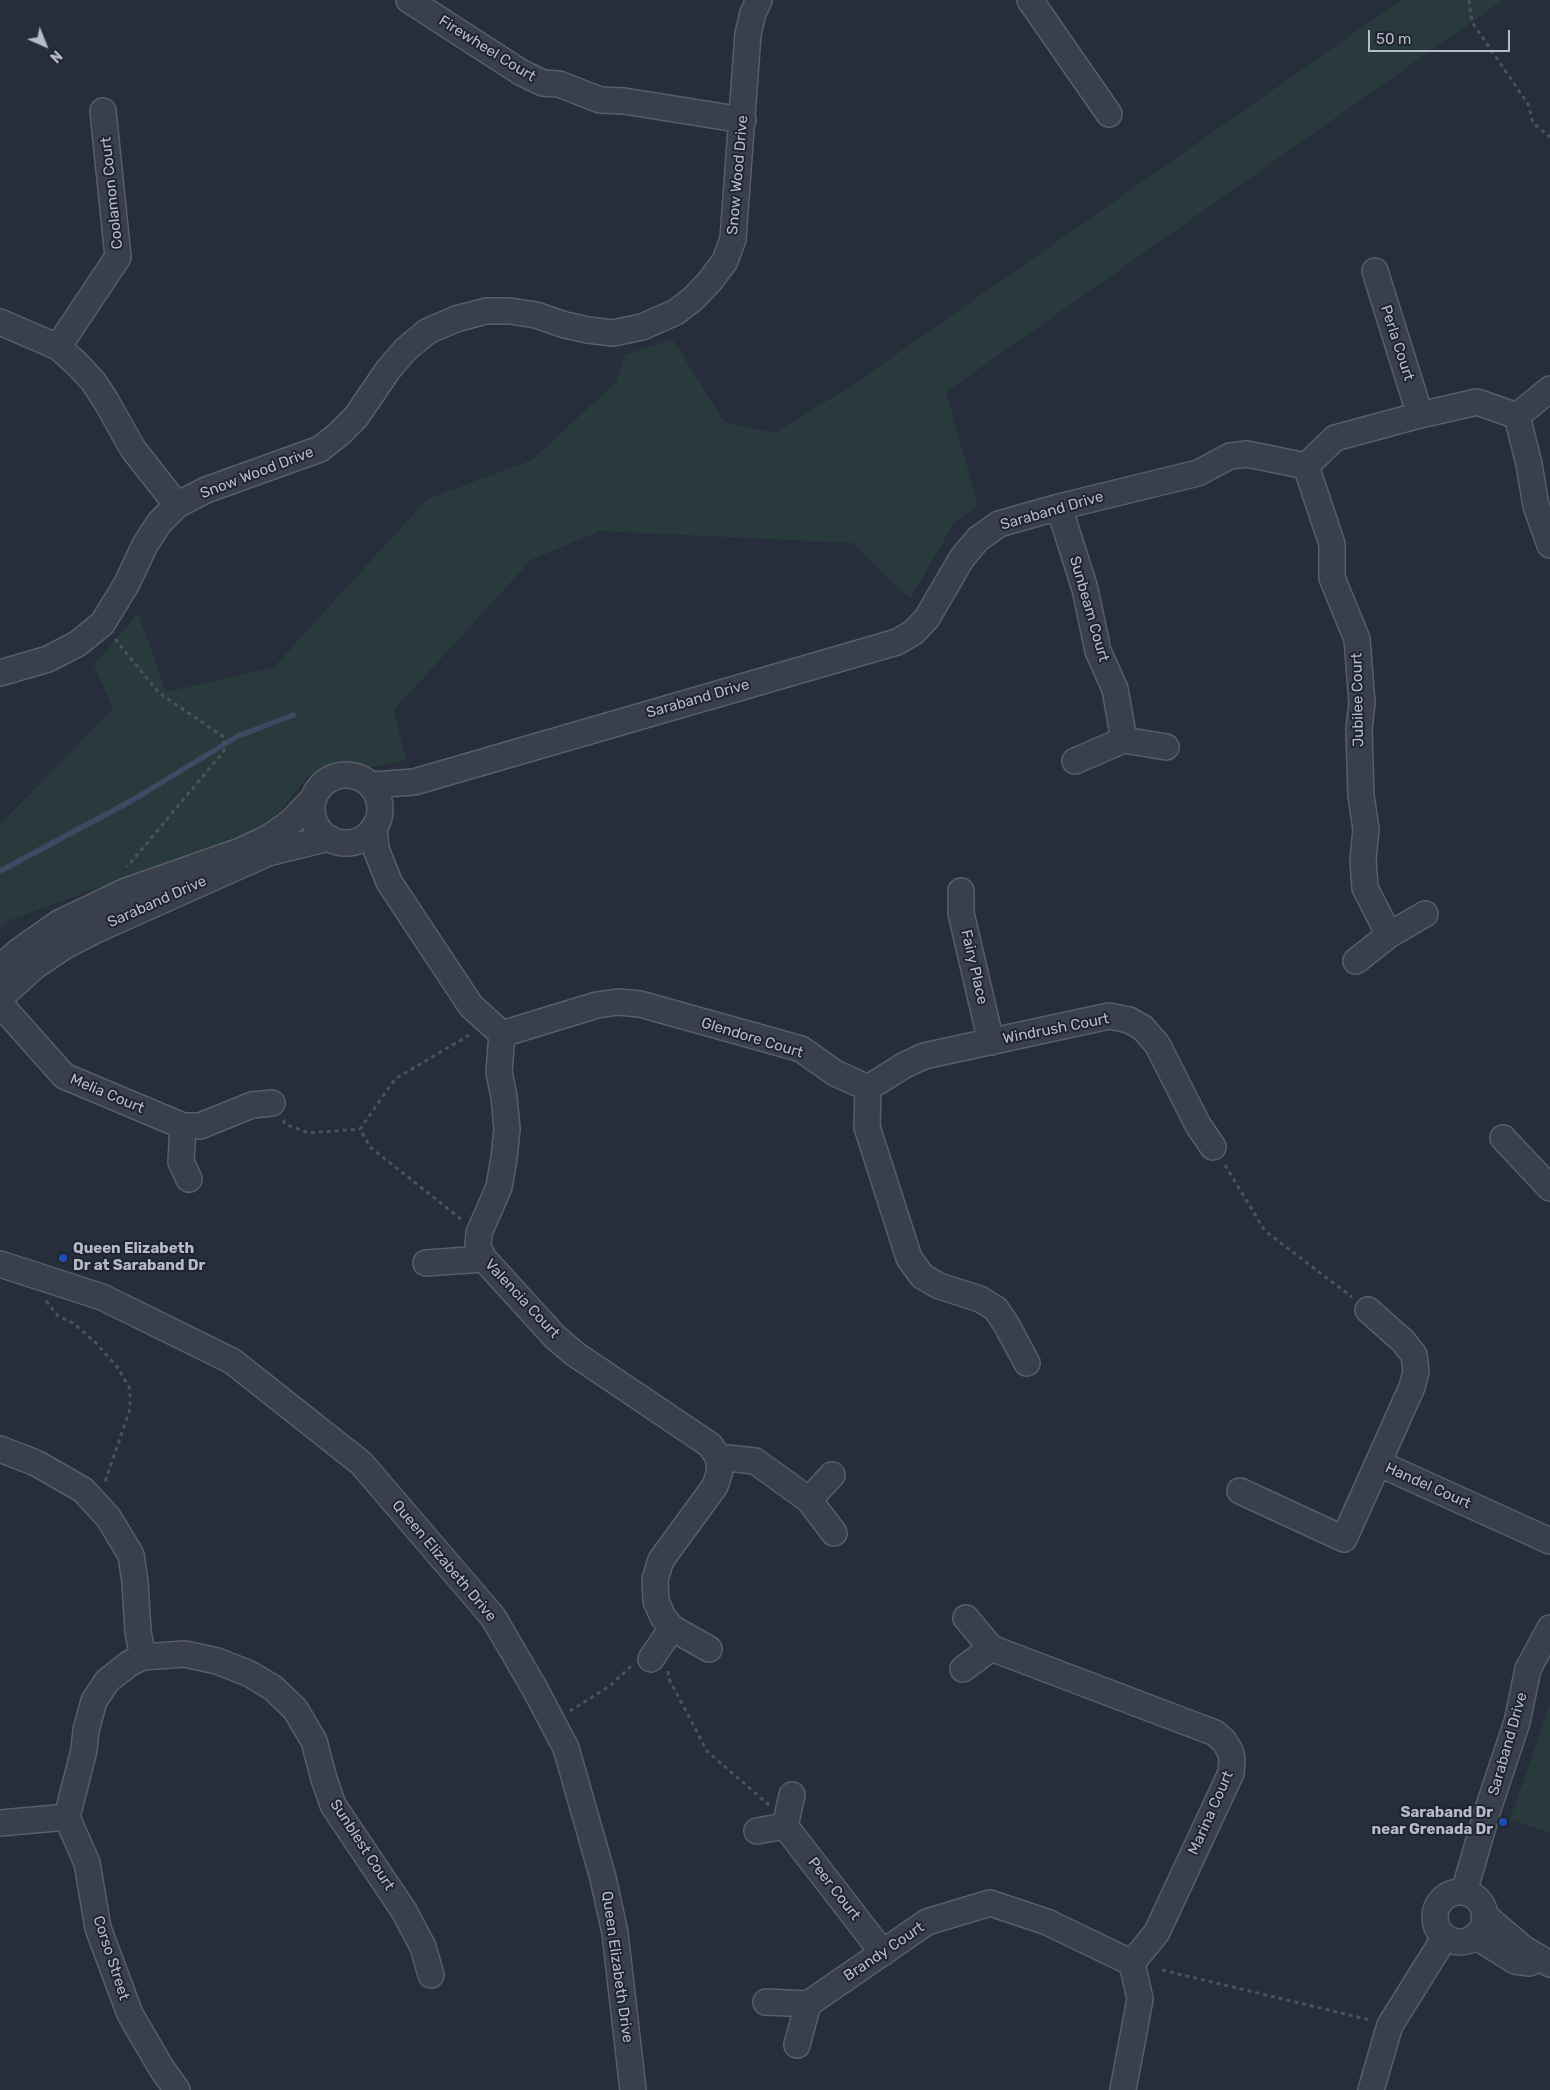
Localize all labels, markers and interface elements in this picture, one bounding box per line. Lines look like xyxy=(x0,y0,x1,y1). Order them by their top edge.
street label: Firewheel Court xyxy=(435,12,539,86)
north arrow xyxy=(20,20,70,70)
scale bar xyxy=(1370,20,1512,52)
text: 50 m xyxy=(1376,30,1411,48)
text: N xyxy=(46,47,65,66)
street label: Snow Wood Drive xyxy=(724,114,752,236)
street label: Coolamon Court xyxy=(97,136,127,250)
street label: Perla Court xyxy=(1376,303,1418,383)
street label: Snow Wood Drive xyxy=(198,443,316,503)
street label: Saraband Drive xyxy=(998,488,1106,534)
street label: Sunbeam Court xyxy=(1065,554,1113,664)
street label: Jubilee Court xyxy=(1348,653,1368,747)
street label: Saraband Drive xyxy=(644,676,752,722)
street label: Saraband Drive xyxy=(105,872,209,932)
street label: Fairy Place xyxy=(957,928,991,1006)
street label: Windrush Court xyxy=(1001,1010,1111,1048)
street label: Glendore Court xyxy=(699,1014,805,1062)
street label: Melia Court xyxy=(67,1070,147,1118)
place label: Queen Elizabeth Dr at Saraband Dr xyxy=(73,1240,205,1275)
marker: Queen Elizabeth Dr at Saraband Dr xyxy=(57,1252,69,1264)
street label: Valencia Court xyxy=(481,1256,563,1342)
street label: Handel Court xyxy=(1382,1459,1474,1513)
street label: Queen Elizabeth Drive xyxy=(388,1497,500,1625)
street label: Saraband Drive xyxy=(1485,1690,1531,1798)
street label: Marina Court xyxy=(1185,1768,1237,1858)
street label: Sunblest Court xyxy=(326,1796,398,1894)
place label: Saraband Dr near Grenada Dr xyxy=(1372,1804,1493,1839)
marker: Saraband Dr near Grenada Dr xyxy=(1497,1816,1509,1828)
street label: Peer Court xyxy=(804,1854,864,1924)
street label: Queen Elizabeth Drive xyxy=(597,1890,637,2044)
street label: Corso Street xyxy=(89,1914,133,2002)
street label: Brandy Court xyxy=(840,1919,928,1985)

